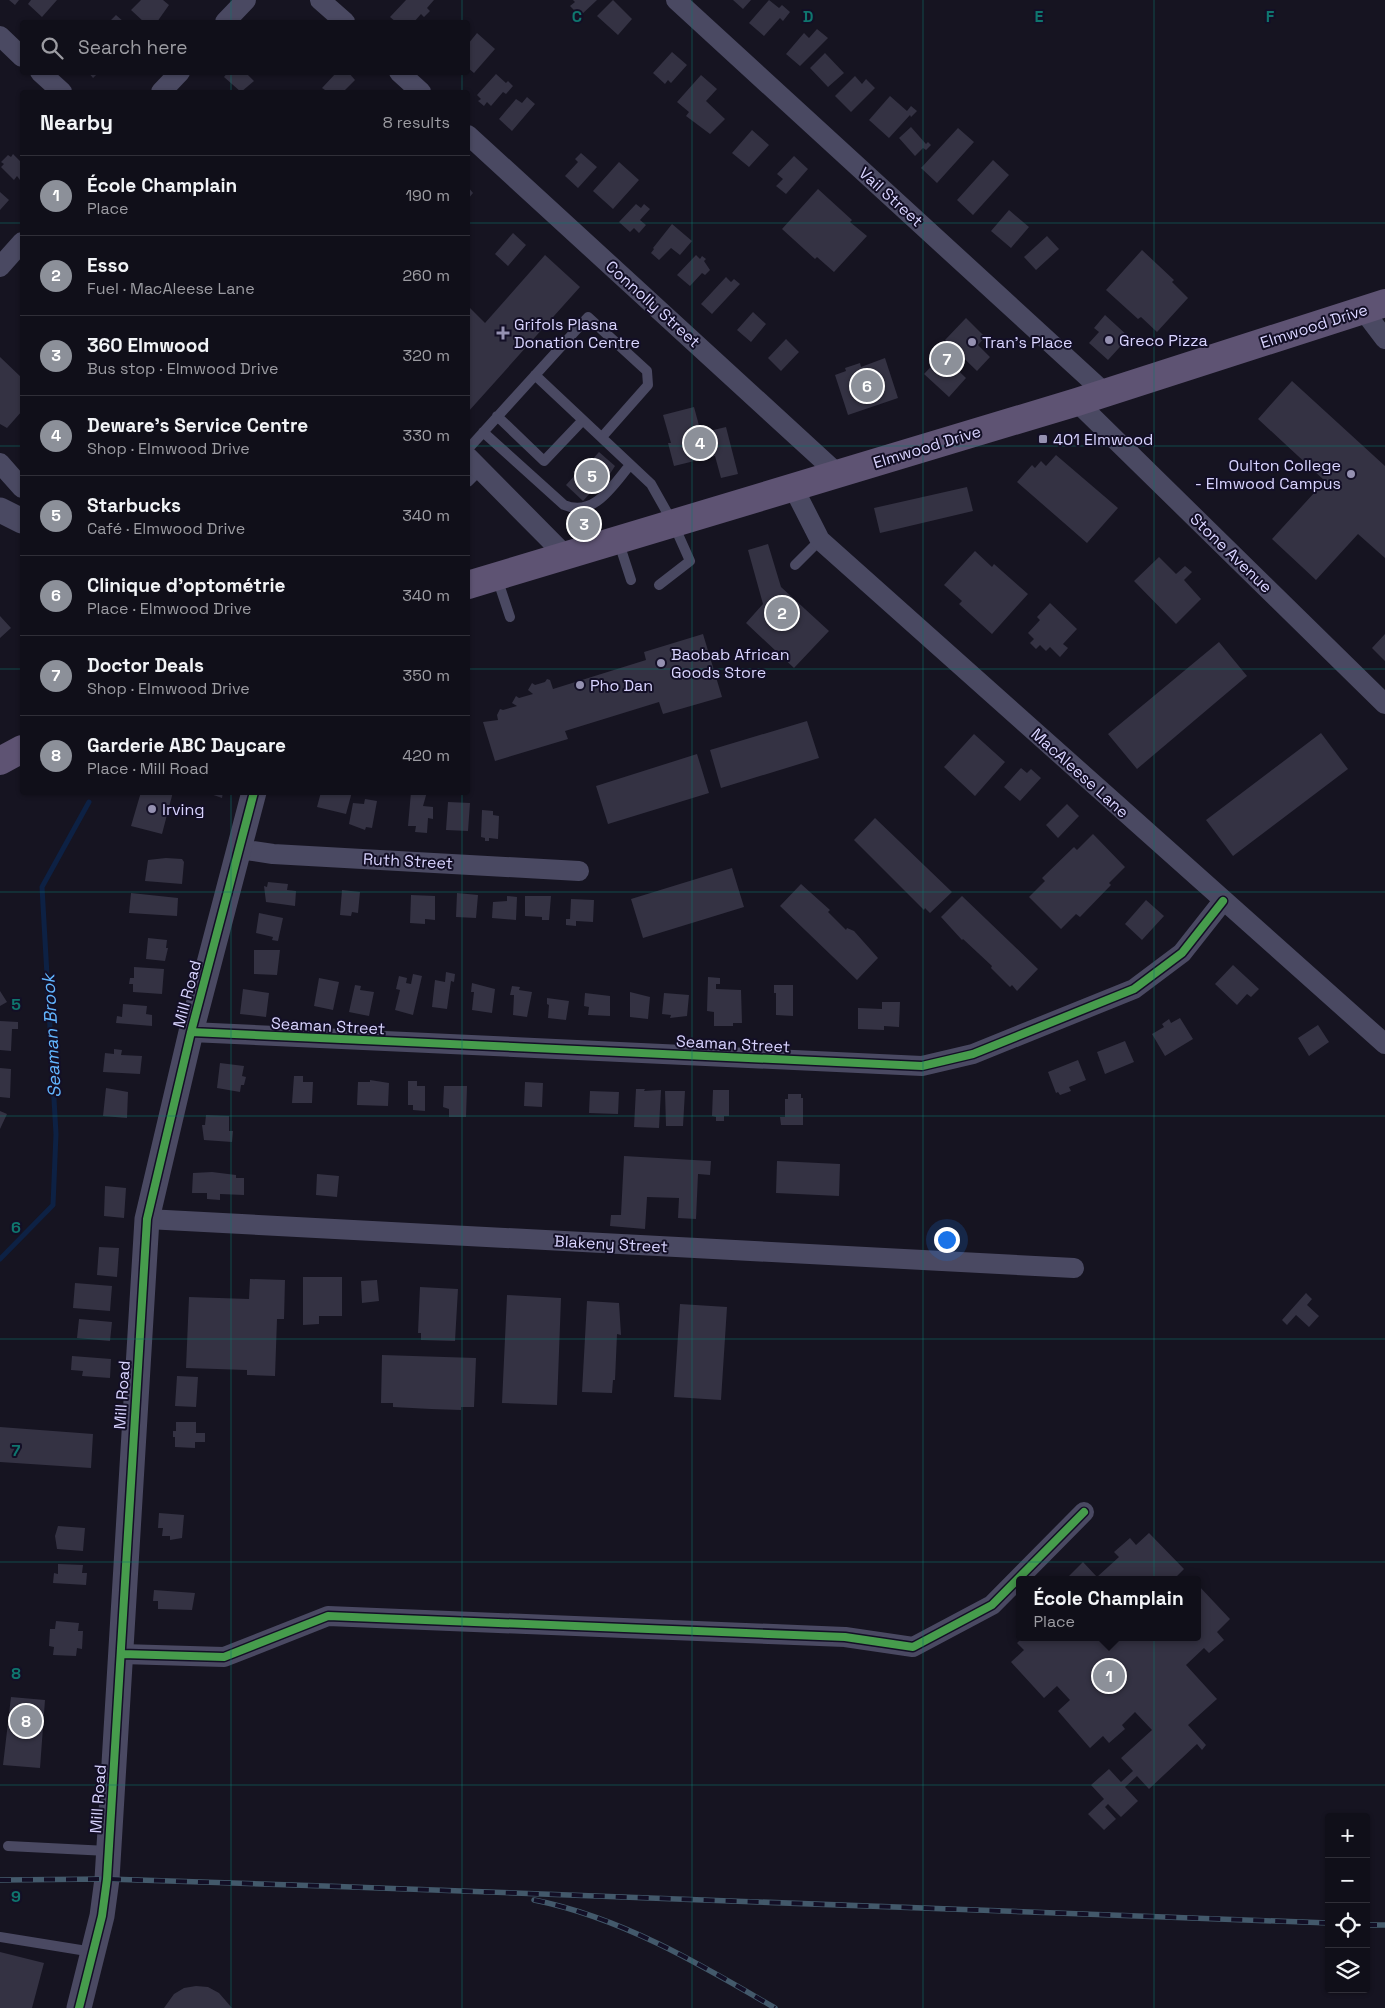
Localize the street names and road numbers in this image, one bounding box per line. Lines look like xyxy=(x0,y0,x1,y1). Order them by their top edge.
street label: Vail Street xyxy=(854,163,928,231)
street label: Connolly Street xyxy=(601,256,705,352)
street label: Elmwood Drive xyxy=(1258,299,1370,353)
street label: Elmwood Drive xyxy=(870,421,984,473)
street label: Stone Avenue xyxy=(1185,508,1277,598)
street label: MacAleese Lane xyxy=(1027,724,1133,822)
street label: Ruth Street xyxy=(362,848,454,874)
street label: Mill Road xyxy=(168,958,206,1030)
street label: Seaman Street xyxy=(270,1013,386,1039)
street label: Seaman Street xyxy=(675,1031,791,1057)
street label: Blakeny Street xyxy=(554,1231,668,1257)
street label: Mill Road xyxy=(109,1360,135,1430)
street label: Mill Road xyxy=(85,1764,111,1834)

